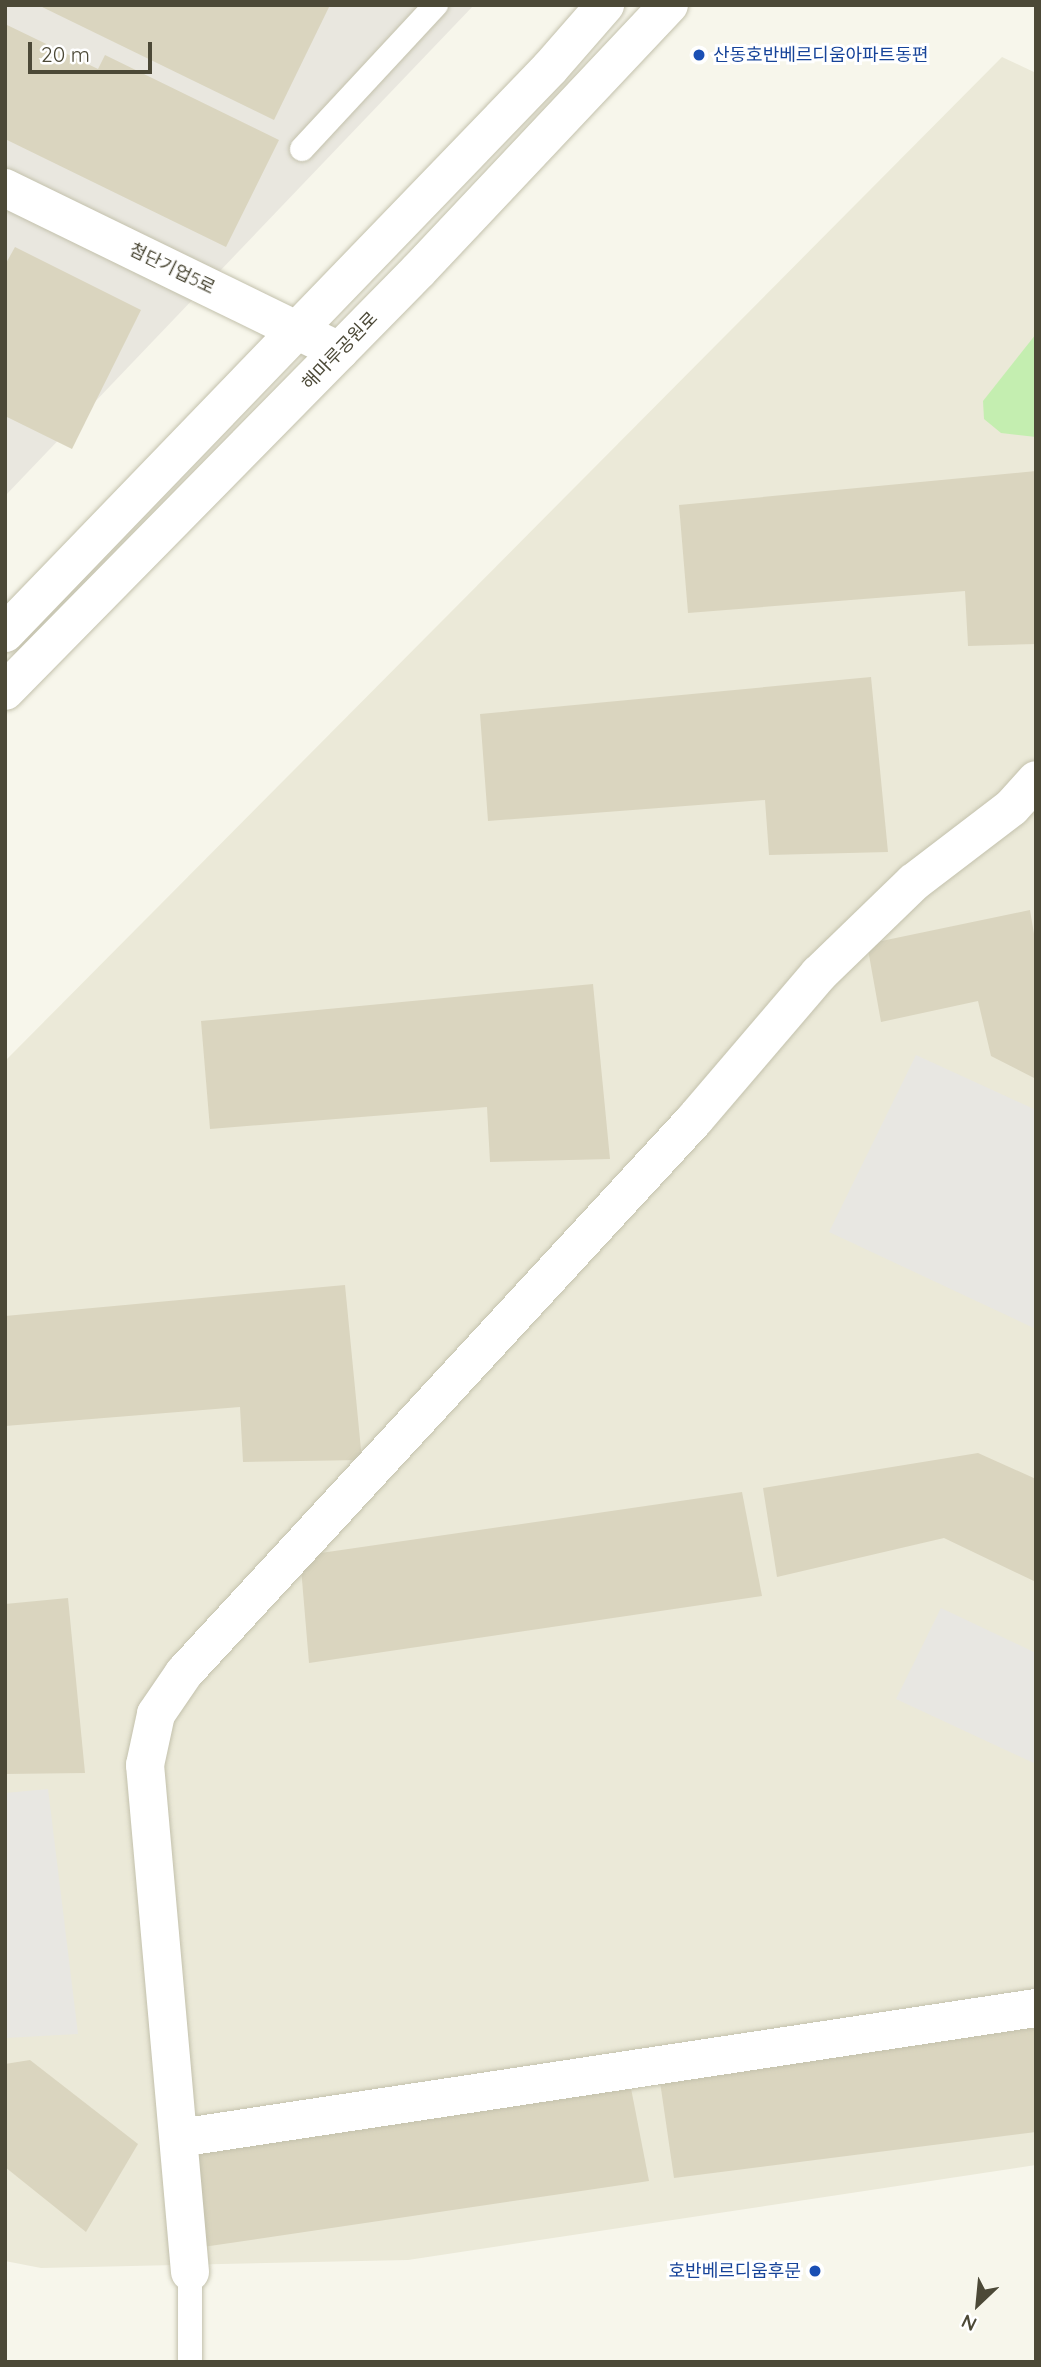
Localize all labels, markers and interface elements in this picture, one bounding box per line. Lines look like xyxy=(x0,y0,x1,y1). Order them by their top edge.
scale bar xyxy=(32,28,156,72)
text: 20 m xyxy=(41,41,90,67)
place label: 산동호반베르디움아파트동편 xyxy=(713,44,928,66)
marker: 산동호반베르디움아파트동편 xyxy=(691,47,707,63)
street label: 첨단기업5로 xyxy=(126,239,218,299)
street label: 해마루공원로 xyxy=(298,308,382,394)
place label: 호반베르디움후문 xyxy=(669,2260,801,2282)
marker: 호반베르디움후문 xyxy=(807,2263,823,2279)
north arrow xyxy=(943,2269,1013,2339)
text: N xyxy=(957,2309,980,2337)

